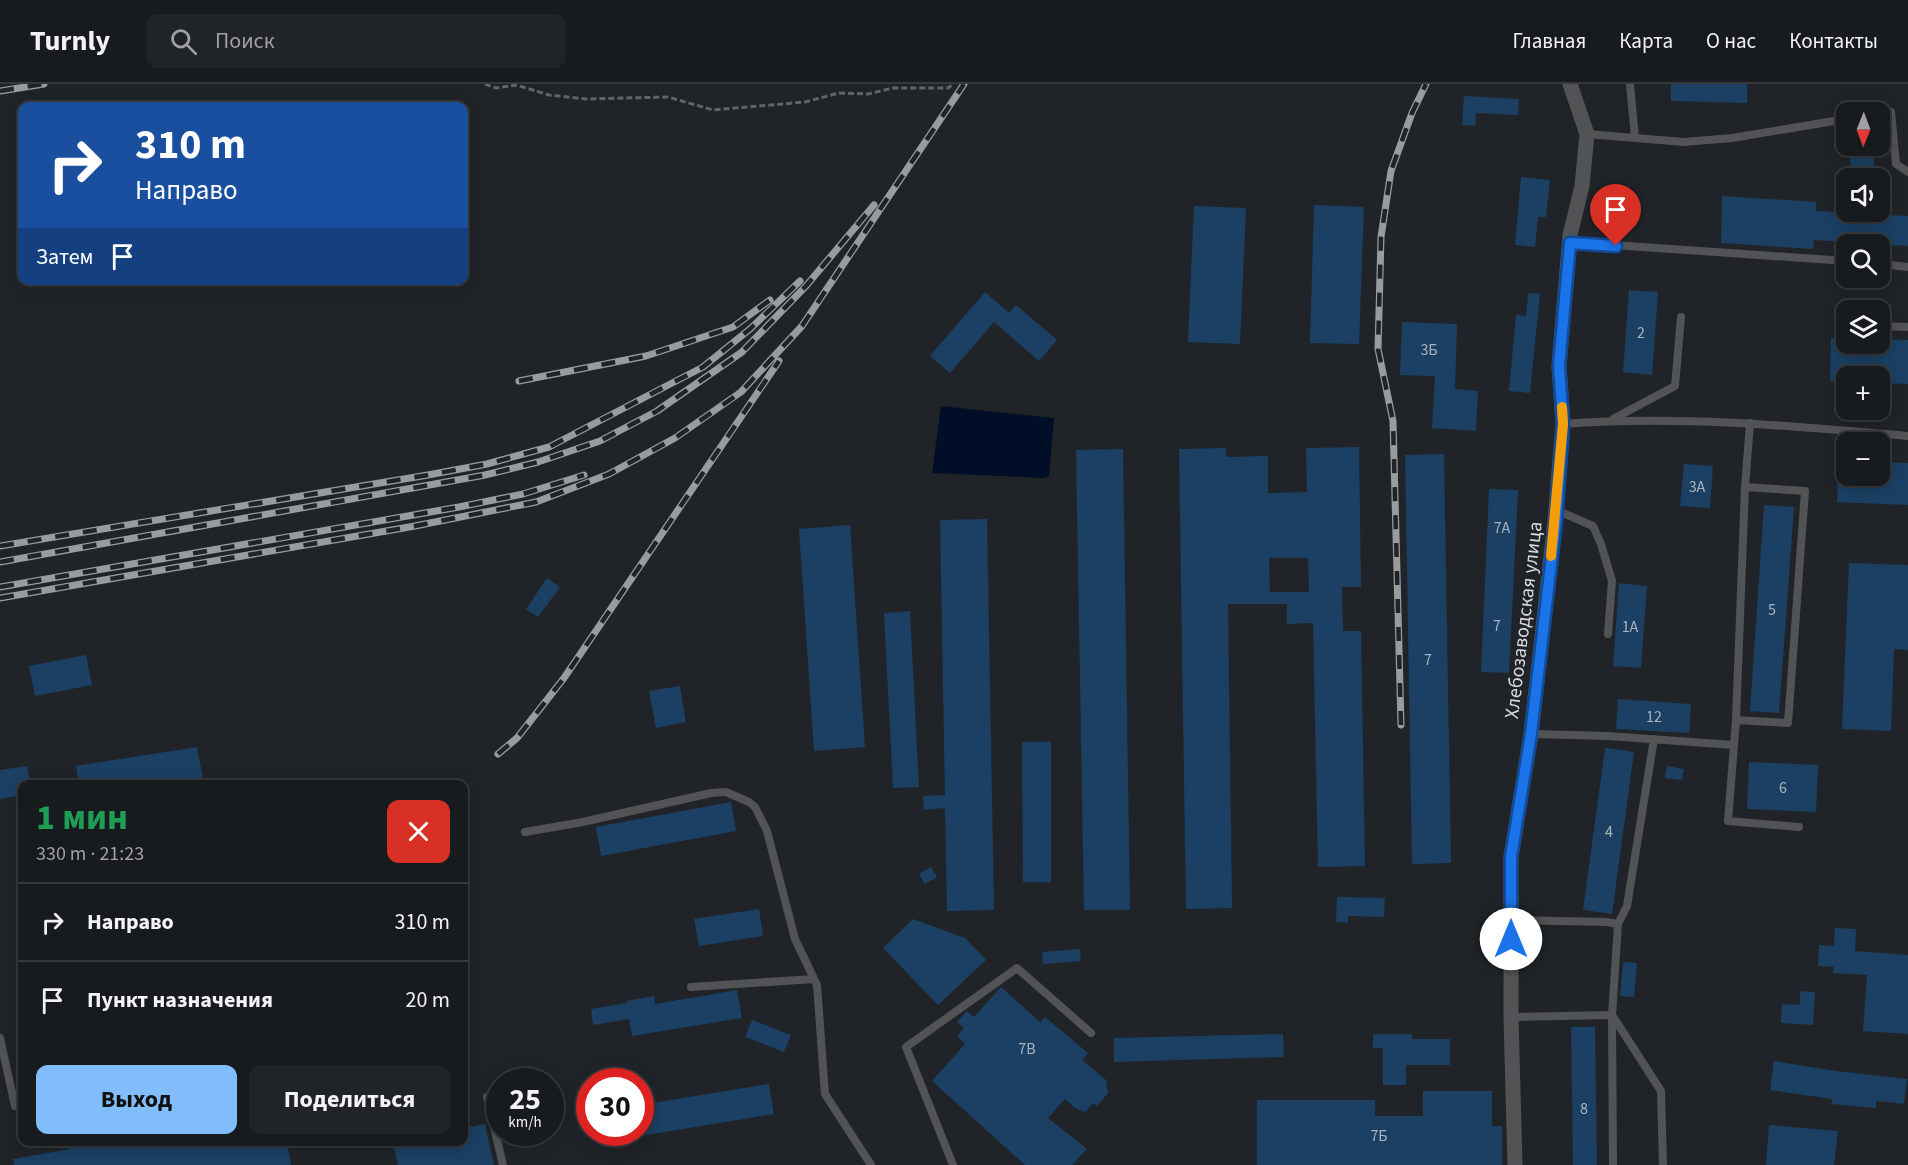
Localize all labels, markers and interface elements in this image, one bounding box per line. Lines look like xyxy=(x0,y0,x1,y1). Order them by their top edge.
search box xyxy=(146,14,566,68)
text: Turnly xyxy=(30,21,110,61)
icon: search xyxy=(167,25,200,58)
text: Поиск xyxy=(215,25,275,57)
text: Главная xyxy=(1513,26,1586,56)
text: Карта xyxy=(1619,26,1673,56)
text: О нас xyxy=(1706,26,1756,56)
text: Контакты xyxy=(1789,26,1878,56)
north arrow xyxy=(1836,102,1890,156)
map controls xyxy=(1836,102,1890,486)
text: 310 m xyxy=(135,115,246,175)
icon: right xyxy=(36,126,114,204)
button: sound xyxy=(1836,168,1890,222)
text: Направо xyxy=(135,171,238,210)
pin xyxy=(1590,184,1641,246)
icon: arrive xyxy=(1599,193,1632,226)
button: search xyxy=(1836,234,1890,288)
icon: arrive xyxy=(106,240,139,273)
text: Затем xyxy=(36,241,94,273)
button: layers xyxy=(1836,300,1890,354)
house number: 2 xyxy=(1637,322,1645,344)
house number: 3Б xyxy=(1420,339,1438,361)
button: + xyxy=(1836,366,1890,420)
button: − xyxy=(1836,432,1890,486)
house number: 3А xyxy=(1689,476,1706,498)
house number: 7А xyxy=(1494,517,1511,539)
street label: Хлебозаводская улица xyxy=(1498,520,1550,720)
house number: 5 xyxy=(1768,599,1776,621)
house number: 7 xyxy=(1493,615,1501,637)
house number: 1А xyxy=(1622,616,1639,638)
house number: 7 xyxy=(1424,649,1432,671)
house number: 12 xyxy=(1646,706,1662,728)
house number: 6 xyxy=(1779,777,1787,799)
text: 1 мин xyxy=(36,792,128,843)
button: close xyxy=(387,800,450,863)
house number: 4 xyxy=(1605,821,1613,843)
text: 330 m · 21:23 xyxy=(36,840,144,868)
icon: right xyxy=(36,906,69,939)
text: Направо xyxy=(87,906,174,938)
text: 310 m xyxy=(395,906,450,938)
position arrow xyxy=(1479,907,1543,971)
icon: arrive xyxy=(36,984,69,1017)
text: Пункт назначения xyxy=(87,984,273,1016)
text: 20 m xyxy=(405,984,450,1016)
house number: 7В xyxy=(1018,1038,1036,1060)
button: Выход xyxy=(36,1065,237,1134)
button: Поделиться xyxy=(249,1065,450,1134)
speed limit sign: 30 xyxy=(576,1068,654,1146)
text: 25 xyxy=(509,1078,541,1121)
house number: 8 xyxy=(1580,1098,1588,1120)
text: km/h xyxy=(508,1112,542,1133)
house number: 7Б xyxy=(1370,1125,1388,1147)

